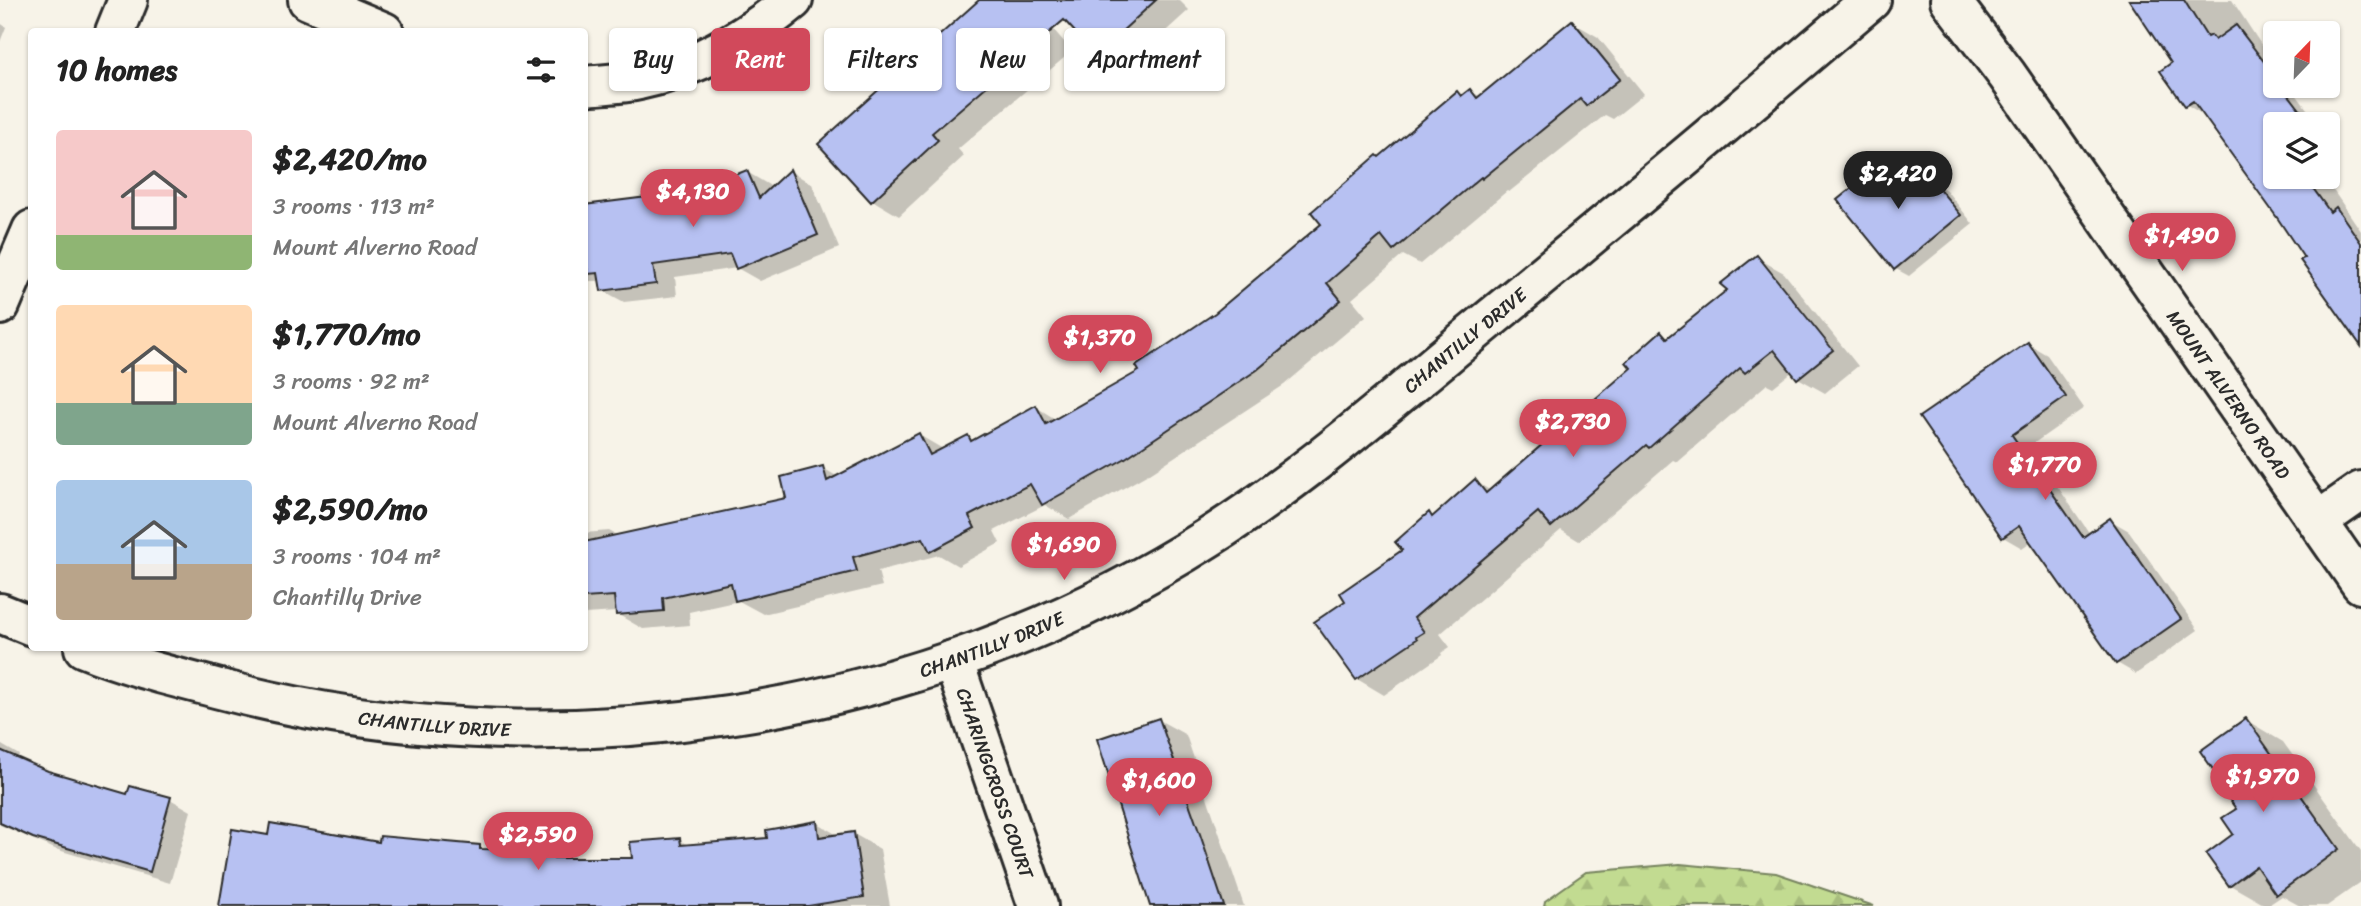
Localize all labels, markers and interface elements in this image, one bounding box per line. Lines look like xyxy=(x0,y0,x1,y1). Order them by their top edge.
north arrow xyxy=(2263,21,2340,98)
map controls xyxy=(2263,21,2340,189)
chip: Buy xyxy=(609,28,697,91)
chip: Rent xyxy=(711,28,810,91)
chip: Filters xyxy=(824,28,942,91)
chip: New xyxy=(956,28,1050,91)
chip: Apartment xyxy=(1064,28,1225,91)
text: 10 homes xyxy=(56,43,177,97)
icon: filters xyxy=(522,51,560,89)
button: layers xyxy=(2263,112,2340,189)
text: $2,420/mo xyxy=(273,132,427,186)
pin: $2,420 xyxy=(1841,152,1955,211)
text: $2,420 xyxy=(1859,153,1937,194)
icon: home xyxy=(112,158,196,242)
pin: $4,130 xyxy=(636,170,750,229)
text: $4,130 xyxy=(656,171,730,212)
text: 3 rooms · 113 m² xyxy=(273,186,435,227)
pin: $1,490 xyxy=(2125,214,2239,273)
text: $1,490 xyxy=(2145,215,2219,256)
text: Mount Alverno Road xyxy=(273,227,477,268)
street label: CHANTILLY DRIVE xyxy=(1396,278,1536,402)
street label: MOUNT ALVERNO ROAD xyxy=(2158,303,2300,487)
text: $1,770/mo xyxy=(273,307,421,361)
pin: $1,370 xyxy=(1043,316,1157,375)
text: $1,370 xyxy=(1064,317,1136,358)
icon: home xyxy=(112,333,196,417)
text: 3 rooms · 92 m² xyxy=(273,361,430,402)
pin: $2,730 xyxy=(1516,400,1630,459)
text: $2,730 xyxy=(1535,401,1611,442)
text: Mount Alverno Road xyxy=(273,402,477,443)
pin: $1,770 xyxy=(1988,442,2102,502)
text: $1,770 xyxy=(2009,444,2081,485)
text: $2,590/mo xyxy=(273,482,427,536)
icon: home xyxy=(112,508,196,592)
pin: $1,690 xyxy=(1007,522,1121,582)
text: $1,690 xyxy=(1027,524,1101,565)
text: 3 rooms · 104 m² xyxy=(273,536,441,577)
text: Chantilly Drive xyxy=(273,577,422,618)
street label: CHANTILLY DRIVE xyxy=(915,601,1071,687)
street label: CHARINGCROSS COURT xyxy=(947,683,1044,884)
street label: CHANTILLY DRIVE xyxy=(356,701,513,746)
pin: $1,970 xyxy=(2206,754,2320,814)
text: $1,970 xyxy=(2226,756,2300,797)
pin: $1,600 xyxy=(1102,758,1216,818)
text: $1,600 xyxy=(1122,760,1196,801)
pin: $2,590 xyxy=(481,812,595,872)
text: $2,590 xyxy=(499,814,577,855)

